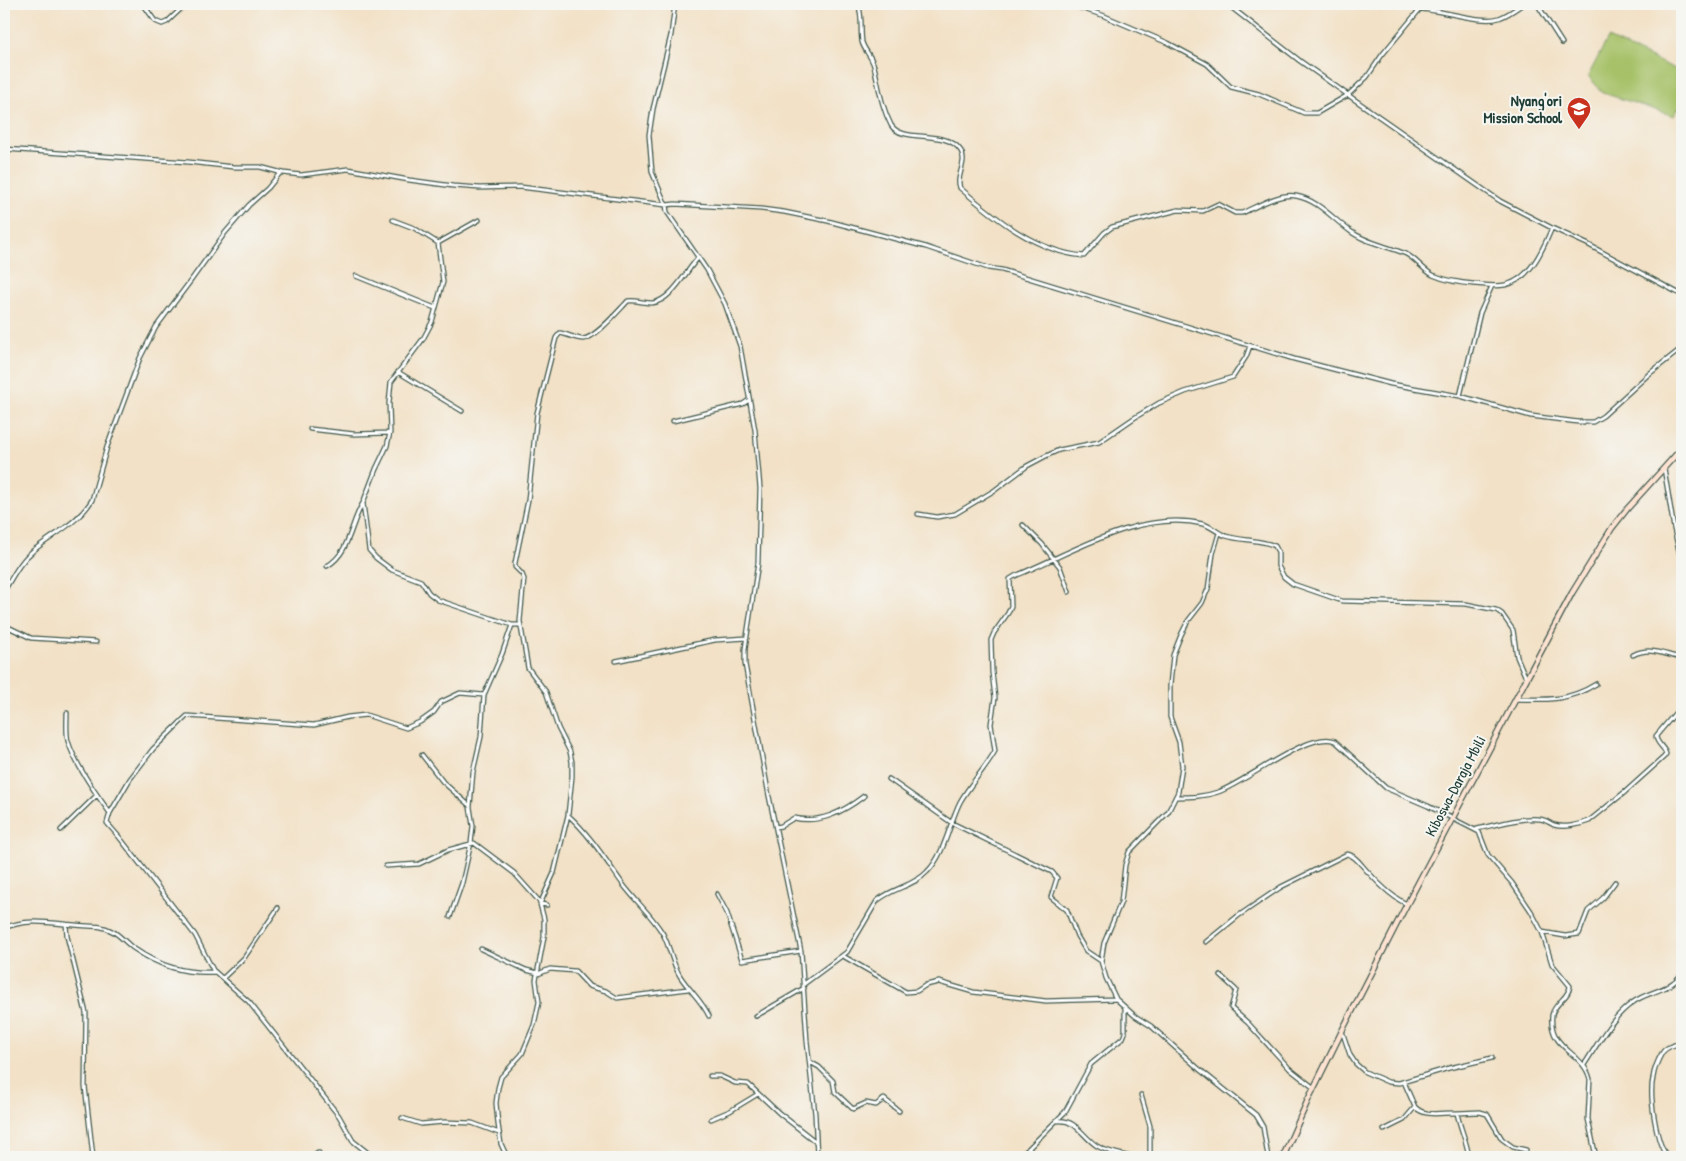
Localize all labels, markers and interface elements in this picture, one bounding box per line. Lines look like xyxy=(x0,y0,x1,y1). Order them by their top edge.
place label: Nyang'ori Mission School xyxy=(1483,90,1563,128)
school or university icon: Nyang'ori Mission School xyxy=(1566,96,1592,130)
street label: Kiboswa-Daraja Mbili xyxy=(1420,732,1490,840)

